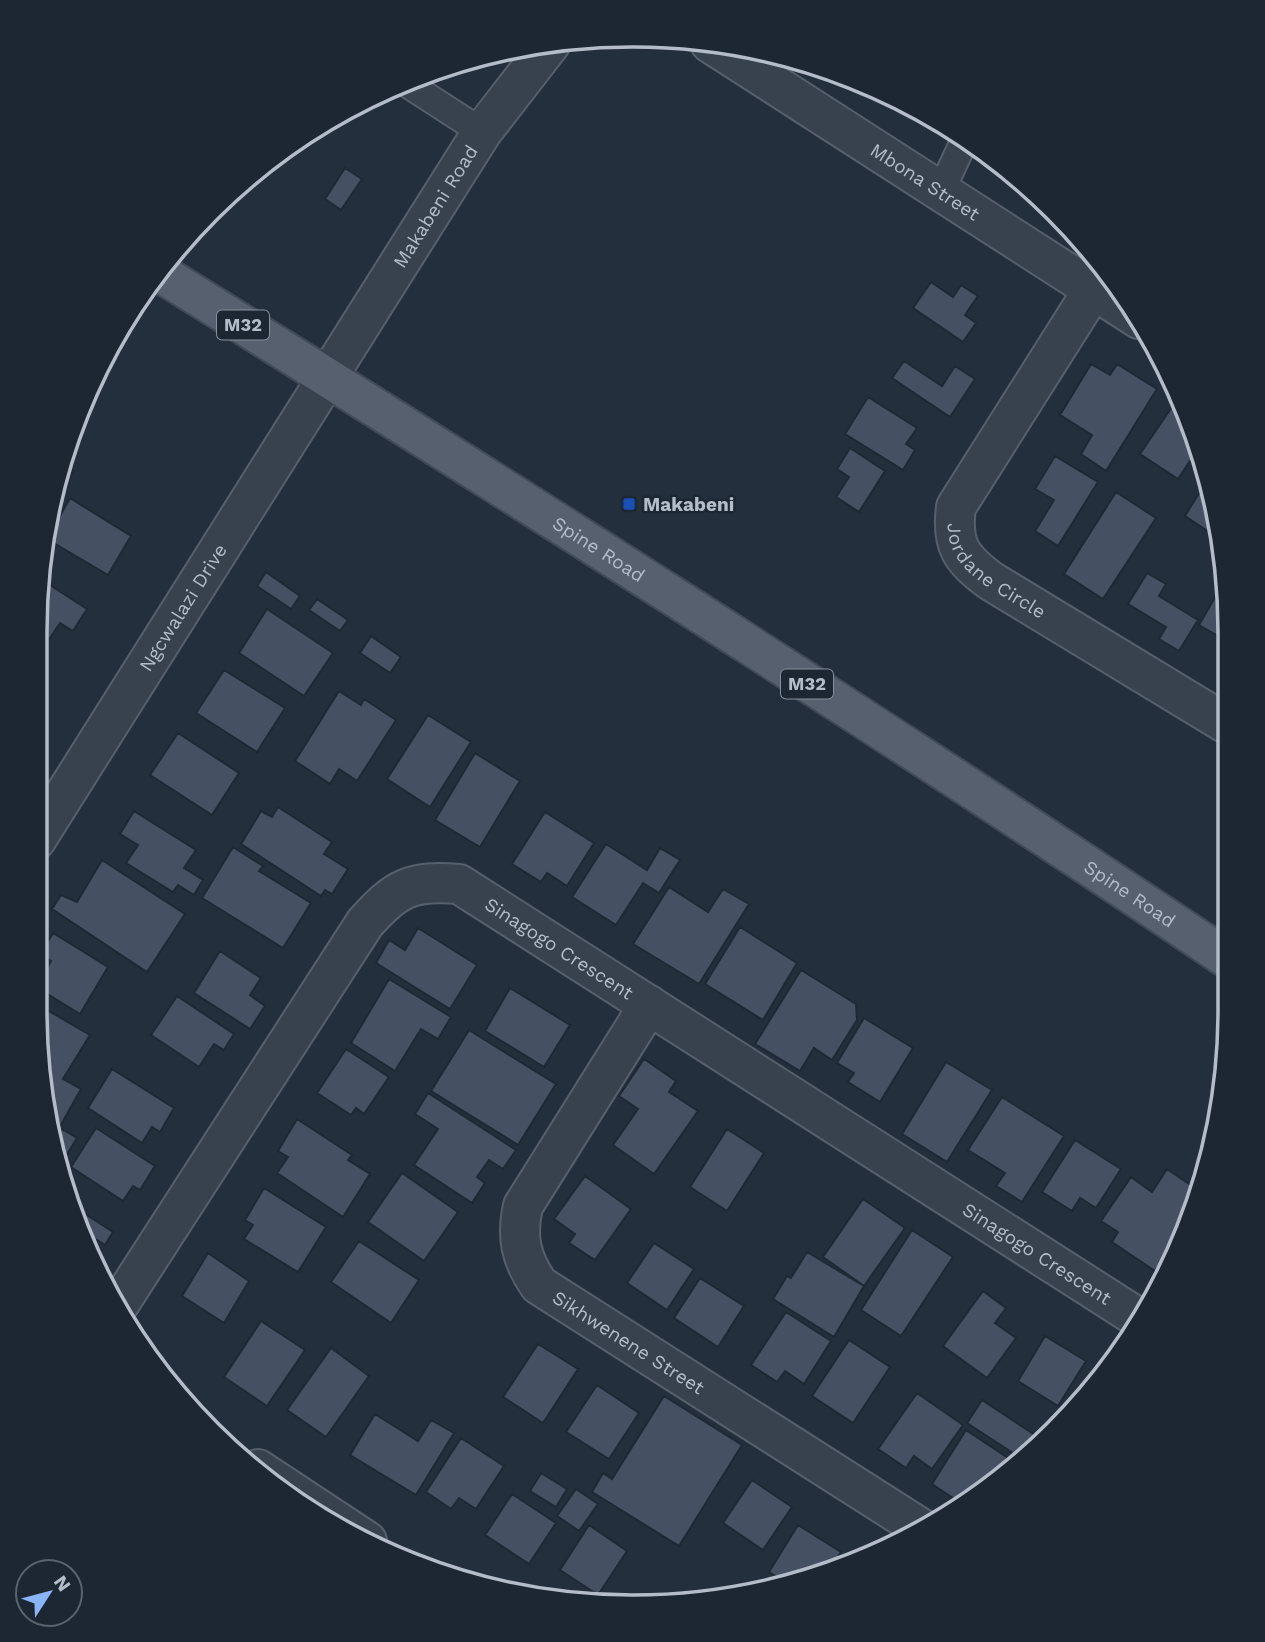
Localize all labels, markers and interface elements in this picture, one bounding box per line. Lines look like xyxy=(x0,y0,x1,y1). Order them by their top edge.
street label: Mbona Street xyxy=(866,138,984,226)
street label: Makabeni Road xyxy=(388,141,483,272)
road number: M32 xyxy=(217,310,269,340)
place label: Makabeni xyxy=(643,493,734,516)
marker: Makabeni xyxy=(621,496,637,512)
street label: Spine Road xyxy=(548,512,649,587)
street label: Jordane Circle xyxy=(943,522,1050,624)
street label: Ngcwalazi Drive xyxy=(134,540,232,676)
road number: M32 xyxy=(781,670,833,698)
street label: Spine Road xyxy=(1080,855,1180,932)
street label: Sinagogo Crescent xyxy=(480,893,638,1005)
street label: Sinagogo Crescent xyxy=(958,1198,1116,1310)
street label: Sikhwenene Street xyxy=(548,1286,709,1399)
north arrow xyxy=(14,1558,84,1628)
text: N xyxy=(49,1571,76,1596)

